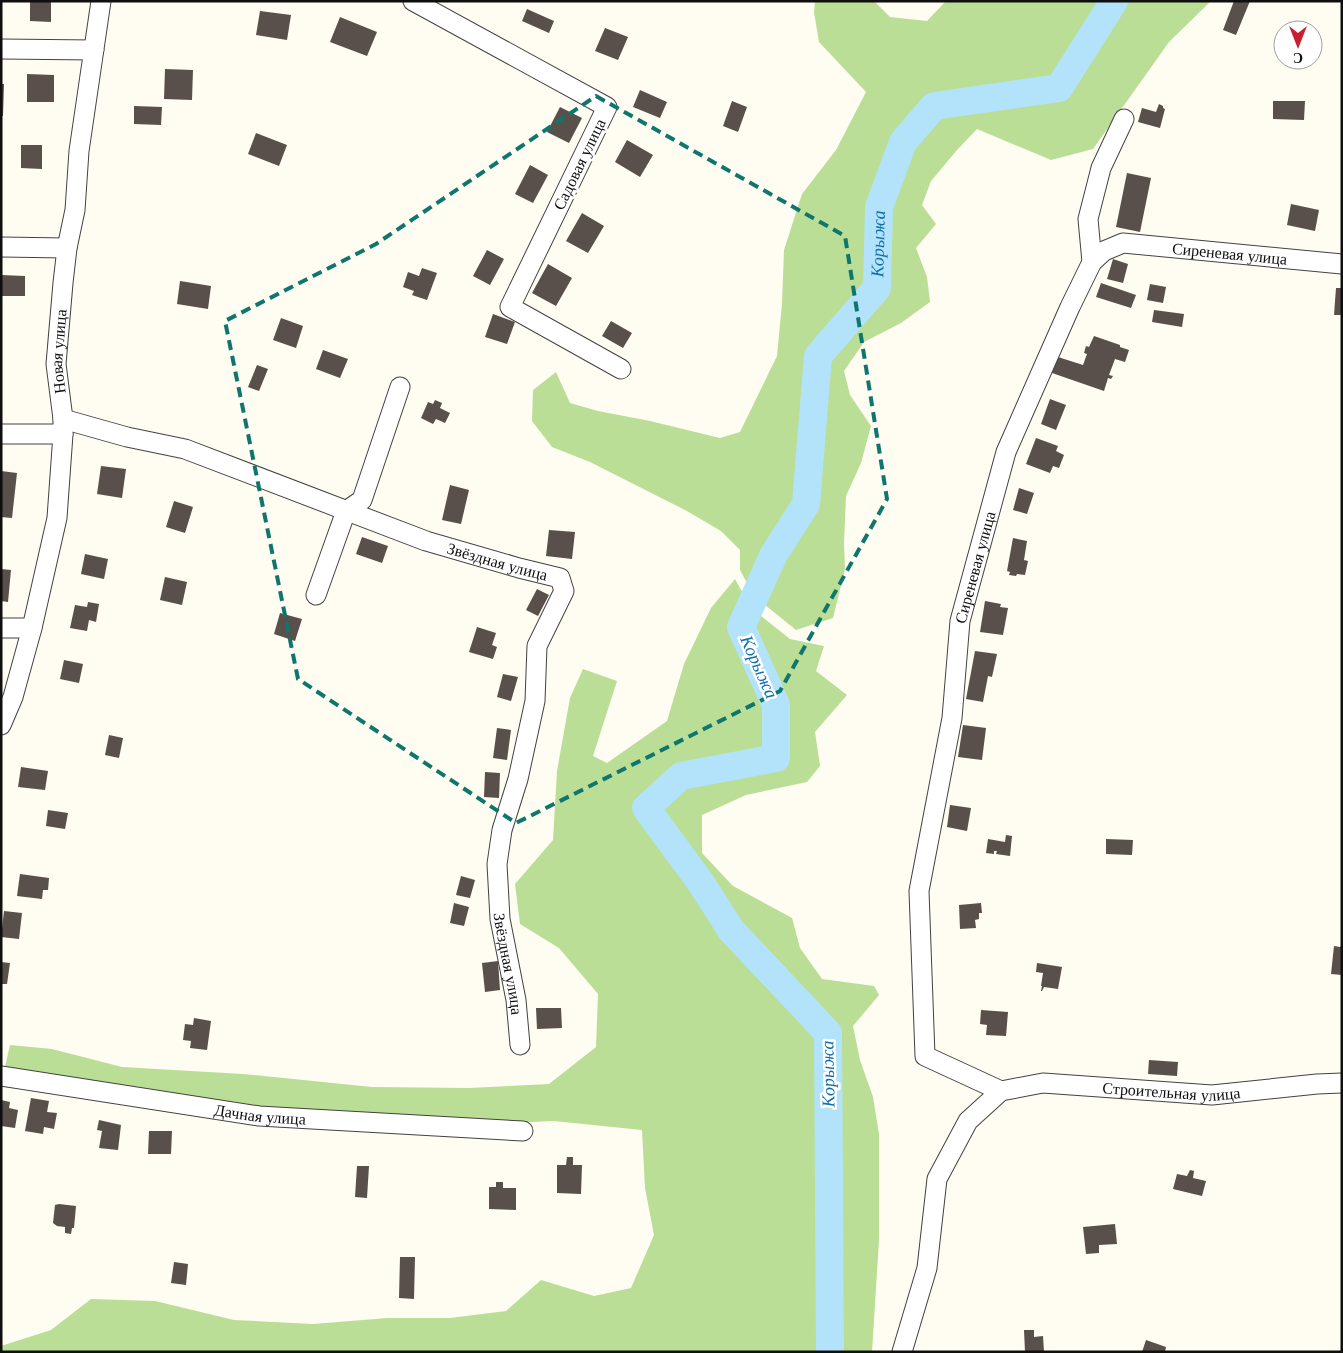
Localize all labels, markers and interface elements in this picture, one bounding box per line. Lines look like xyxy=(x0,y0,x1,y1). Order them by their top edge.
north arrow xyxy=(1273,20,1323,70)
text: С xyxy=(1293,50,1303,65)
street label: Садовая улица xyxy=(550,116,610,213)
water label: Корыжа xyxy=(867,210,889,279)
street label: Сиреневая улица xyxy=(1171,240,1288,268)
street label: Новая улица xyxy=(48,309,70,395)
street label: Сиреневая улица xyxy=(952,509,998,625)
street label: Звёздная улица xyxy=(445,540,549,584)
water label: Корыжа xyxy=(736,631,782,702)
street label: Звёздная улица xyxy=(491,913,525,1016)
water label: Корыжа xyxy=(817,1040,839,1109)
street label: Строительная улица xyxy=(1102,1079,1241,1105)
street label: Дачная улица xyxy=(213,1101,306,1128)

